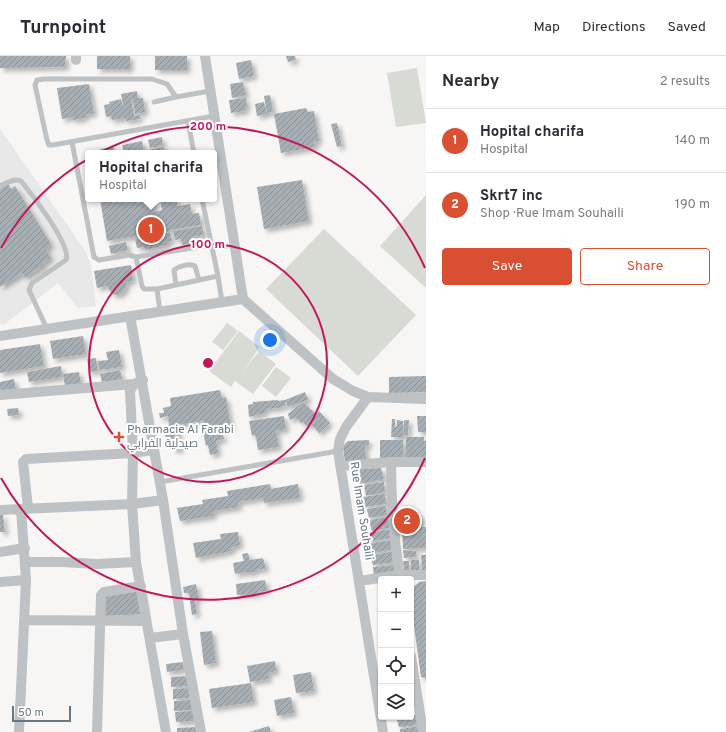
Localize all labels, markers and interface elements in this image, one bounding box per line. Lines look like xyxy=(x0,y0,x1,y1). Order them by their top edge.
text: Turnpoint xyxy=(20,16,106,40)
text: Map xyxy=(534,19,560,36)
text: Directions xyxy=(582,19,646,36)
text: Saved xyxy=(668,19,706,36)
text: Nearby xyxy=(442,71,499,93)
text: 2 results xyxy=(660,74,710,90)
text: 200 m xyxy=(190,119,226,135)
text: Hopital charifa xyxy=(480,123,584,142)
text: 1 xyxy=(452,133,458,149)
text: 140 m xyxy=(675,133,710,149)
text: Hospital xyxy=(480,142,528,158)
popup xyxy=(85,150,217,202)
text: Hopital charifa xyxy=(99,159,203,178)
text: Hospital xyxy=(99,178,147,194)
text: Skrt7 inc xyxy=(480,187,543,206)
text: 2 xyxy=(451,197,459,213)
text: 190 m xyxy=(675,197,710,213)
text: Shop · Rue Imam Souhaili xyxy=(480,206,624,222)
pin: 1 xyxy=(138,215,164,245)
text: 100 m xyxy=(191,237,225,253)
button: Save xyxy=(442,248,572,285)
button: Share xyxy=(580,248,710,285)
your location xyxy=(260,330,280,350)
centre of rings xyxy=(201,356,215,370)
place label: Pharmacie Al Farabi صيدلية الفرابي xyxy=(127,422,234,453)
marker: Pharmacie Al Farabi صيدلية الفرابي xyxy=(114,432,124,442)
street label: Rue Imam Souhaili xyxy=(345,461,377,561)
pin: 2 xyxy=(394,506,420,536)
map controls xyxy=(378,576,414,720)
button: + xyxy=(378,576,414,612)
button: − xyxy=(378,612,414,648)
button: locate xyxy=(378,648,414,684)
button: layers xyxy=(378,684,414,720)
scale bar xyxy=(12,704,71,723)
text: 50 m xyxy=(18,706,44,720)

